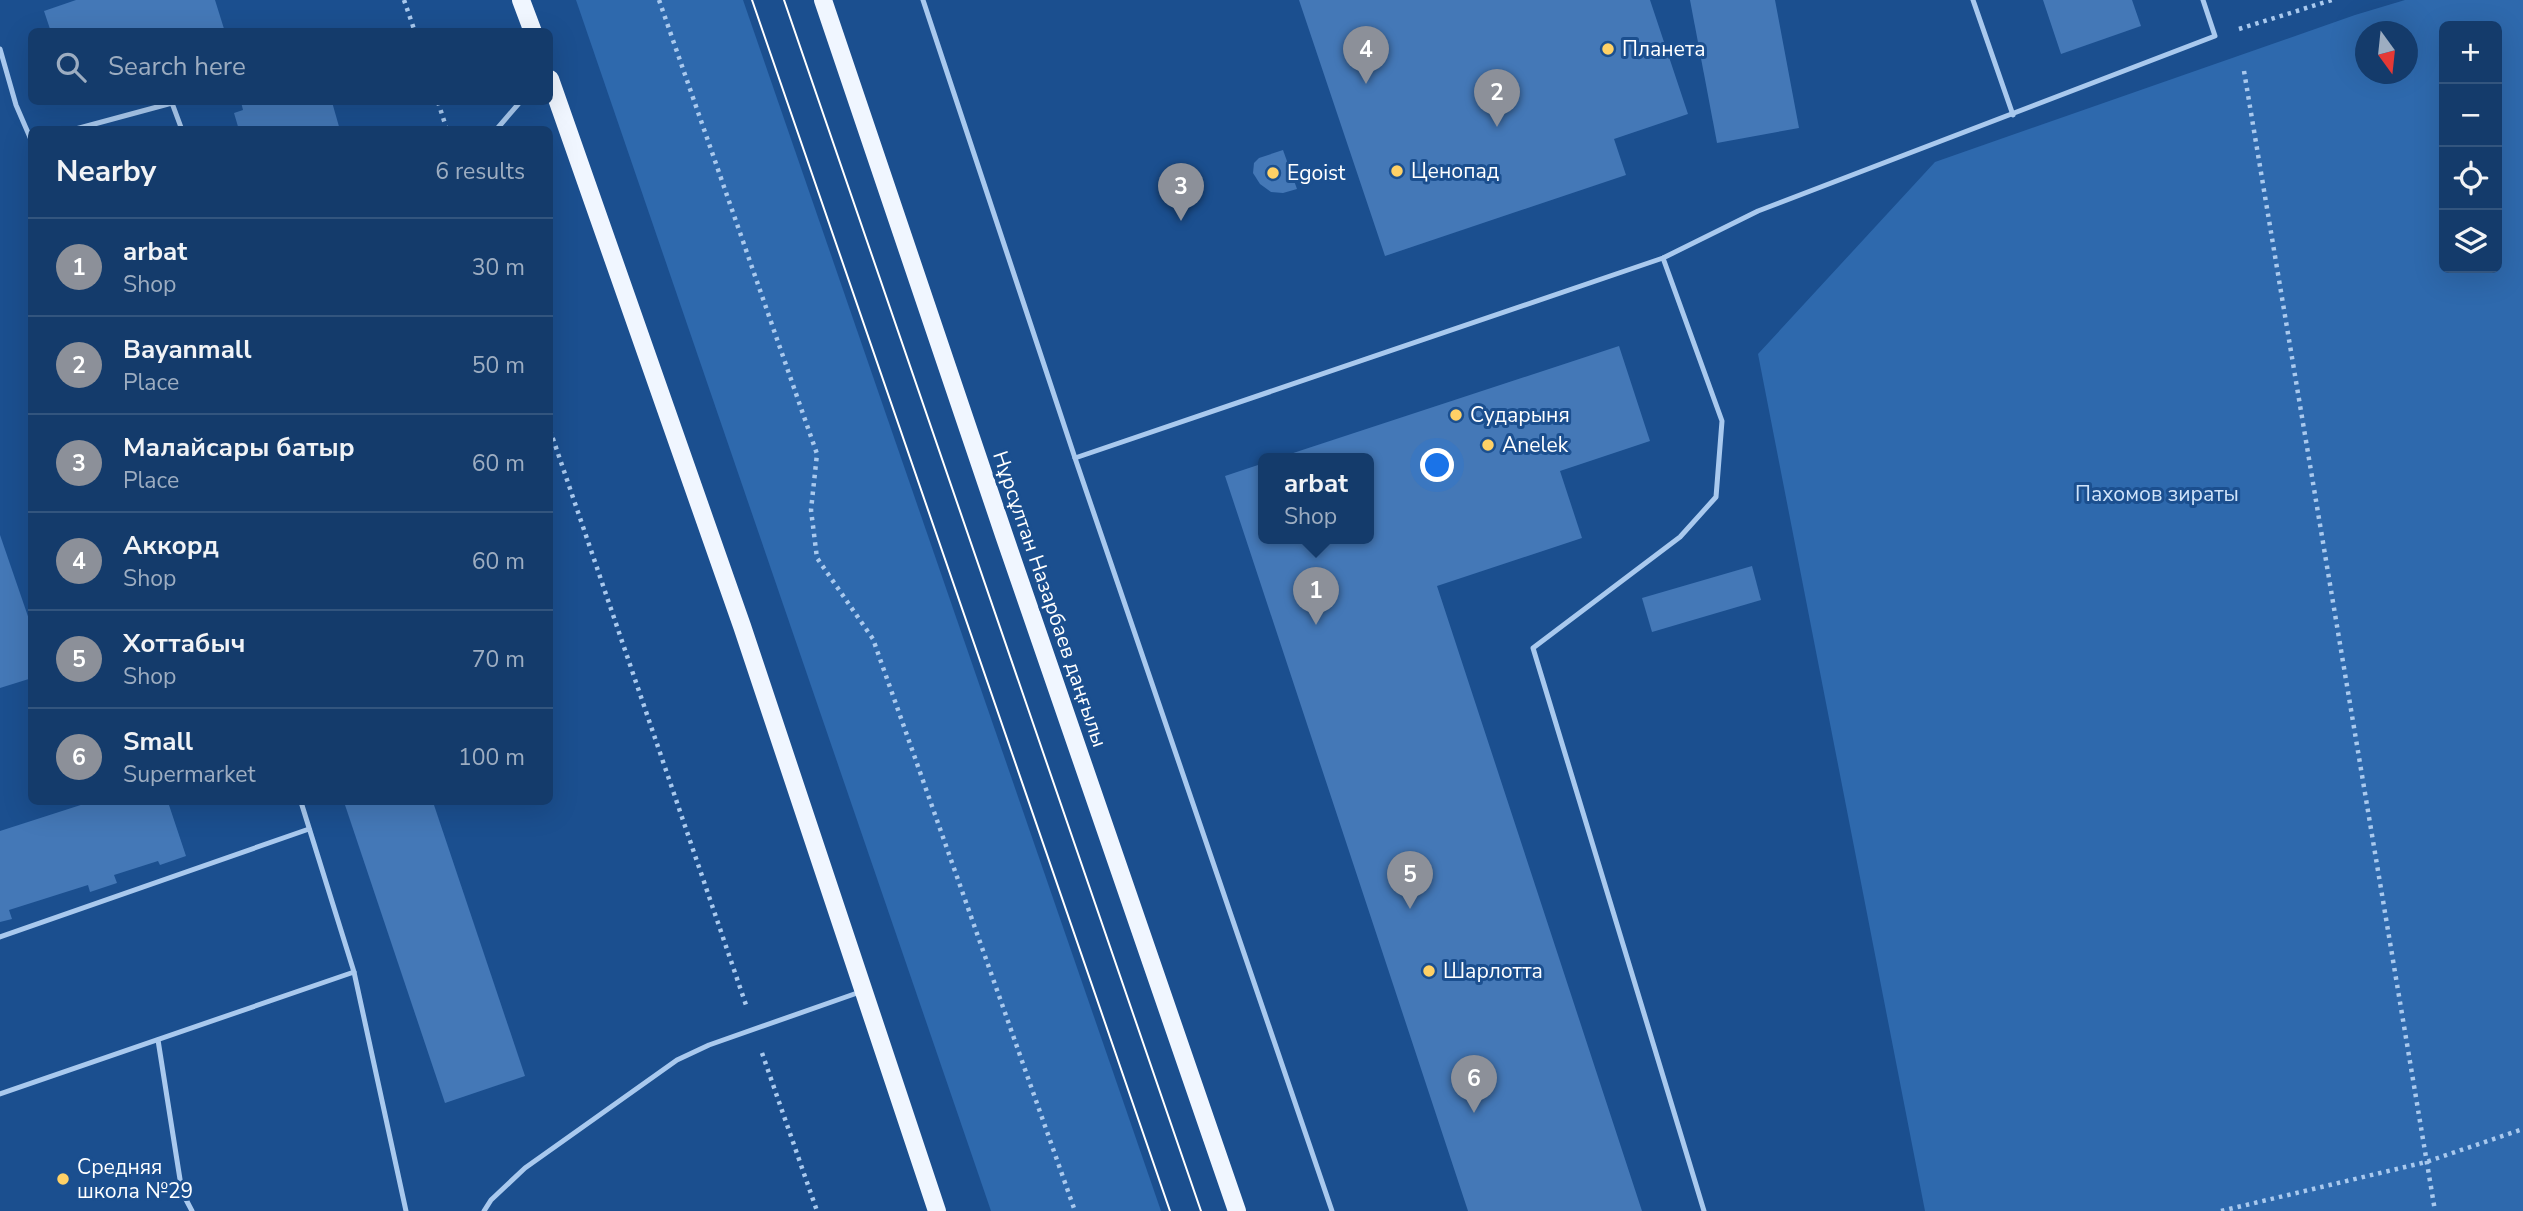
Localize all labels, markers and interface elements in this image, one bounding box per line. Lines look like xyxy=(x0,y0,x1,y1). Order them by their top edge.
north arrow xyxy=(2355,21,2418,84)
map controls xyxy=(2439,21,2502,273)
button: + xyxy=(2439,21,2502,84)
pin: 4 xyxy=(1343,26,1389,84)
search box xyxy=(28,28,553,105)
place label: Планета xyxy=(1622,35,1706,63)
marker: Планета xyxy=(1600,41,1616,57)
icon: search xyxy=(52,48,90,86)
text: Search here xyxy=(108,49,246,84)
pin: 2 xyxy=(1474,69,1520,127)
button: − xyxy=(2439,84,2502,147)
button: locate xyxy=(2439,147,2502,210)
text: Nearby xyxy=(56,151,156,192)
text: 6 results xyxy=(435,156,525,187)
place label: Ценопад xyxy=(1411,157,1499,185)
place label: Egoist xyxy=(1287,159,1346,187)
pin: 3 xyxy=(1158,163,1204,221)
marker: Ценопад xyxy=(1389,163,1405,179)
marker: Egoist xyxy=(1265,165,1281,181)
button: layers xyxy=(2439,210,2502,273)
text: arbat xyxy=(123,234,187,269)
text: 1 xyxy=(72,252,86,283)
text: 30 m xyxy=(472,252,525,283)
text: Shop xyxy=(123,269,176,300)
text: Bayanmall xyxy=(123,332,251,367)
text: 2 xyxy=(72,350,86,381)
text: 50 m xyxy=(472,350,525,381)
text: Place xyxy=(123,367,179,398)
place label: Сударыня xyxy=(1470,401,1570,429)
marker: Сударыня xyxy=(1448,407,1464,423)
text: Малайсары батыр xyxy=(123,430,355,465)
place label: Anelek xyxy=(1502,431,1569,459)
marker: Anelek xyxy=(1480,437,1496,453)
street label: Нұрсұлтан Назарбаев даңғылы xyxy=(986,447,1114,751)
text: 3 xyxy=(72,448,86,479)
text: 60 m xyxy=(472,448,525,479)
your location xyxy=(1420,448,1454,482)
popup xyxy=(1258,453,1374,544)
text: Place xyxy=(123,465,179,496)
text: arbat xyxy=(1284,466,1348,501)
park label: Пахомов зираты xyxy=(2075,480,2239,508)
text: Shop xyxy=(1284,501,1337,532)
text: Аккорд xyxy=(123,528,219,563)
text: 4 xyxy=(72,546,86,577)
text: 60 m xyxy=(472,546,525,577)
text: Shop xyxy=(123,563,176,594)
pin: 1 xyxy=(1293,567,1339,625)
text: Хоттабыч xyxy=(123,626,246,661)
text: 5 xyxy=(72,644,86,675)
text: 70 m xyxy=(472,644,525,675)
text: Shop xyxy=(123,661,176,692)
text: Small xyxy=(123,724,193,759)
text: 6 xyxy=(72,742,86,773)
text: 100 m xyxy=(458,742,525,773)
text: Supermarket xyxy=(123,759,256,790)
pin: 5 xyxy=(1387,851,1433,909)
place label: Шарлотта xyxy=(1443,957,1543,985)
marker: Шарлотта xyxy=(1421,963,1437,979)
pin: 6 xyxy=(1451,1055,1497,1113)
place label: Средняя школа №29 xyxy=(77,1153,193,1205)
marker: Средняя школа №29 xyxy=(55,1171,71,1187)

